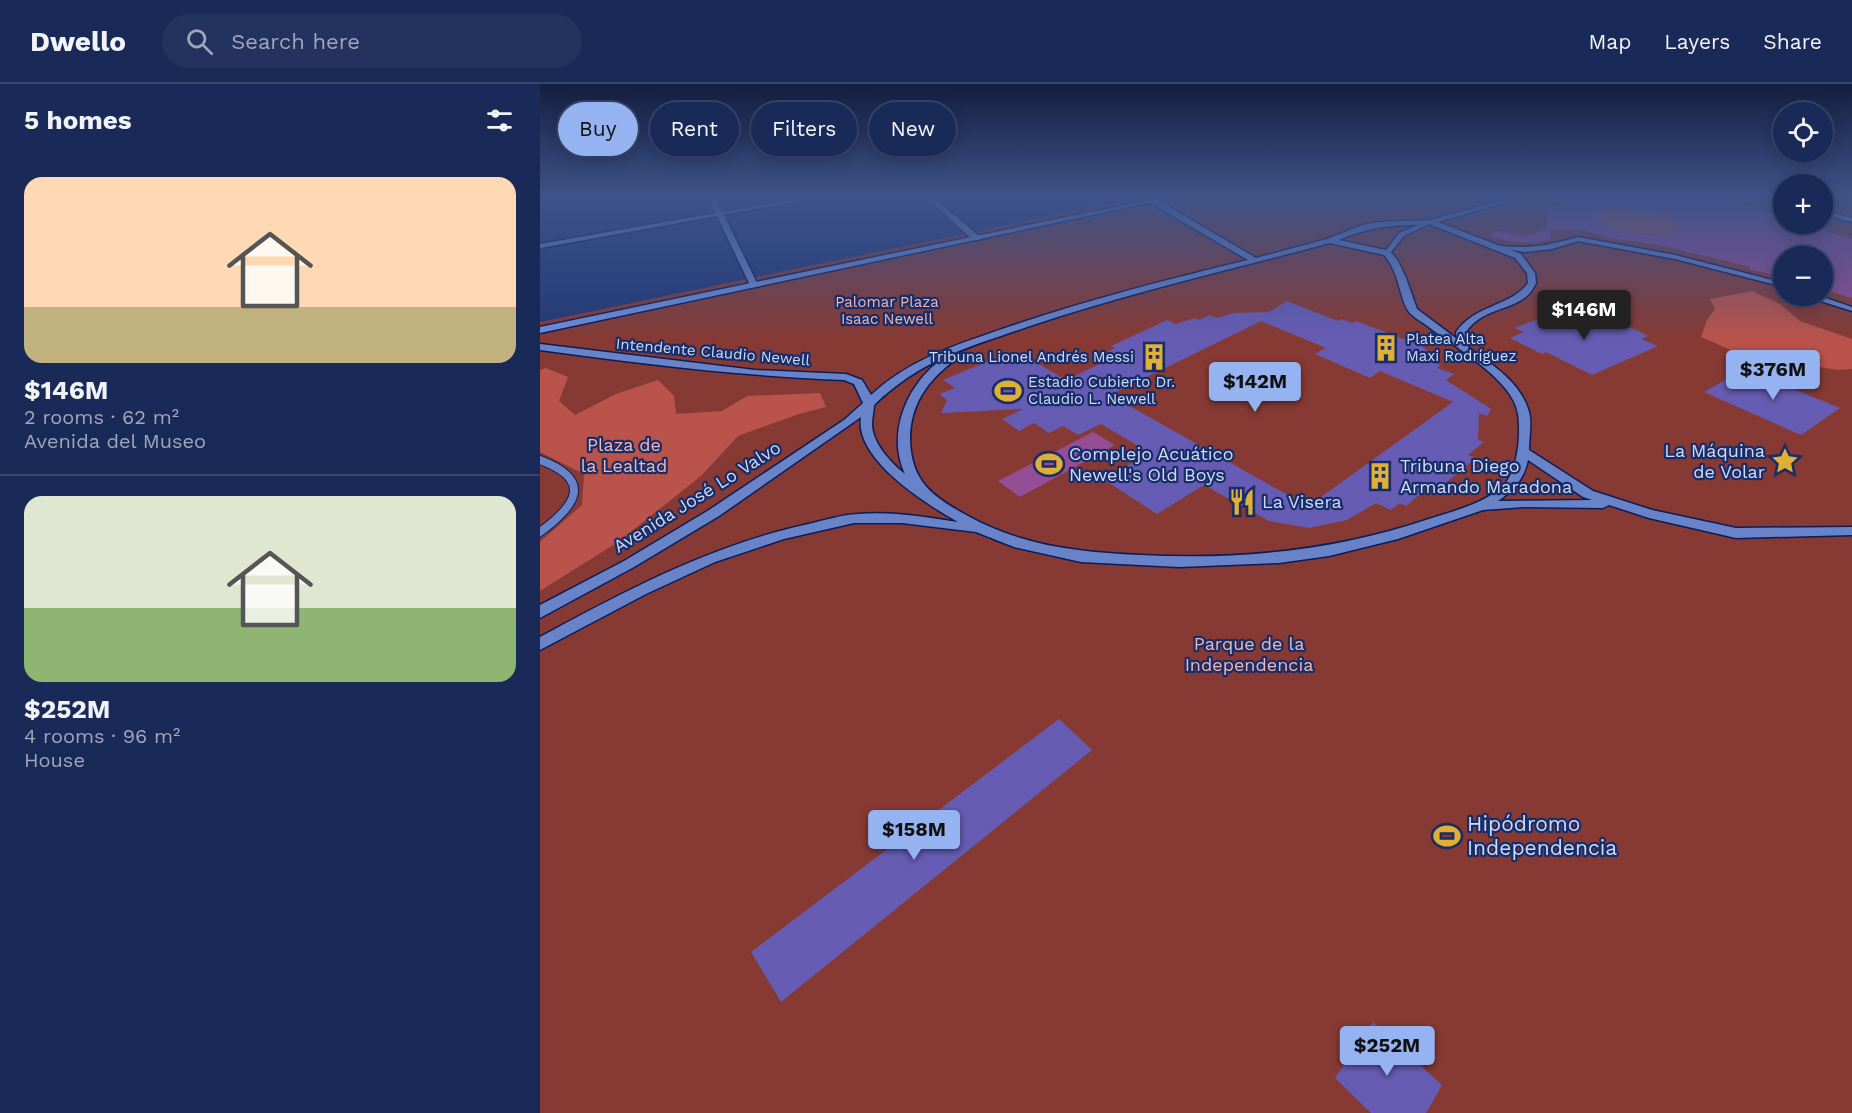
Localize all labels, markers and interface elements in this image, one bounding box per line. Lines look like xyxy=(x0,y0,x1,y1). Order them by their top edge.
search box xyxy=(162,14,582,68)
text: Dwello xyxy=(30,25,126,58)
icon: search xyxy=(183,25,216,58)
text: Search here xyxy=(231,29,360,54)
text: Map xyxy=(1588,29,1631,54)
text: Layers xyxy=(1664,29,1730,54)
text: Share xyxy=(1763,29,1822,54)
chip: Buy xyxy=(558,102,638,156)
chip: Rent xyxy=(650,102,739,156)
chip: Filters xyxy=(751,102,857,156)
chip: New xyxy=(869,102,956,156)
map controls xyxy=(1773,102,1833,306)
button: locate xyxy=(1773,102,1833,162)
icon: filters xyxy=(483,104,516,137)
text: 5 homes xyxy=(24,105,132,135)
button: + xyxy=(1773,174,1833,234)
icon: home xyxy=(216,216,324,324)
button: − xyxy=(1773,246,1833,306)
pin: $146M xyxy=(1542,290,1626,341)
park label: Palomar Plaza Isaac Newell xyxy=(835,293,939,328)
text: $146M xyxy=(1552,297,1616,321)
place label: Platea Alta Maxi Rodríguez xyxy=(1406,330,1516,365)
building icon: Platea Alta Maxi Rodríguez xyxy=(1371,333,1401,363)
street label: Intendente Claudio Newell xyxy=(615,335,811,369)
building icon: Tribuna Lionel Andrés Messi xyxy=(1139,342,1169,372)
place label: Tribuna Lionel Andrés Messi xyxy=(929,348,1134,366)
pin: $376M xyxy=(1731,350,1815,401)
text: $376M xyxy=(1740,357,1806,381)
pin: $142M xyxy=(1213,362,1297,413)
text: $142M xyxy=(1223,369,1287,393)
place label: Estadio Cubierto Dr. Claudio L. Newell xyxy=(1028,373,1175,408)
text: $146M xyxy=(24,375,108,405)
sports icon: Estadio Cubierto Dr. Claudio L. Newell xyxy=(993,376,1023,406)
text: 2 rooms · 62 m² xyxy=(24,405,179,429)
text: Avenida del Museo xyxy=(24,429,206,453)
park label: Plaza de la Lealtad xyxy=(581,434,667,476)
street label: Avenida José Lo Valvo xyxy=(609,436,784,557)
place label: La Máquina de Volar xyxy=(1664,440,1765,482)
place label: Complejo Acuático Newell's Old Boys xyxy=(1069,443,1233,485)
place icon: La Máquina de Volar xyxy=(1770,446,1800,476)
sports icon: Complejo Acuático Newell's Old Boys xyxy=(1034,449,1064,479)
place label: Tribuna Diego Armando Maradona xyxy=(1400,455,1572,497)
building icon: Tribuna Diego Armando Maradona xyxy=(1365,461,1395,491)
restaurant icon: La Visera xyxy=(1227,487,1257,517)
place label: La Visera xyxy=(1262,491,1342,512)
icon: home xyxy=(216,535,324,643)
park label: Parque de la Independencia xyxy=(1185,633,1313,675)
text: $252M xyxy=(24,694,110,724)
text: 4 rooms · 96 m² xyxy=(24,724,180,748)
text: House xyxy=(24,748,85,772)
pin: $158M xyxy=(872,810,956,861)
place label: Hipódromo Independencia xyxy=(1467,811,1617,860)
text: $158M xyxy=(882,817,946,841)
sports icon: Hipódromo Independencia xyxy=(1432,821,1462,851)
pin: $252M xyxy=(1345,1026,1429,1077)
text: $252M xyxy=(1354,1033,1420,1057)

